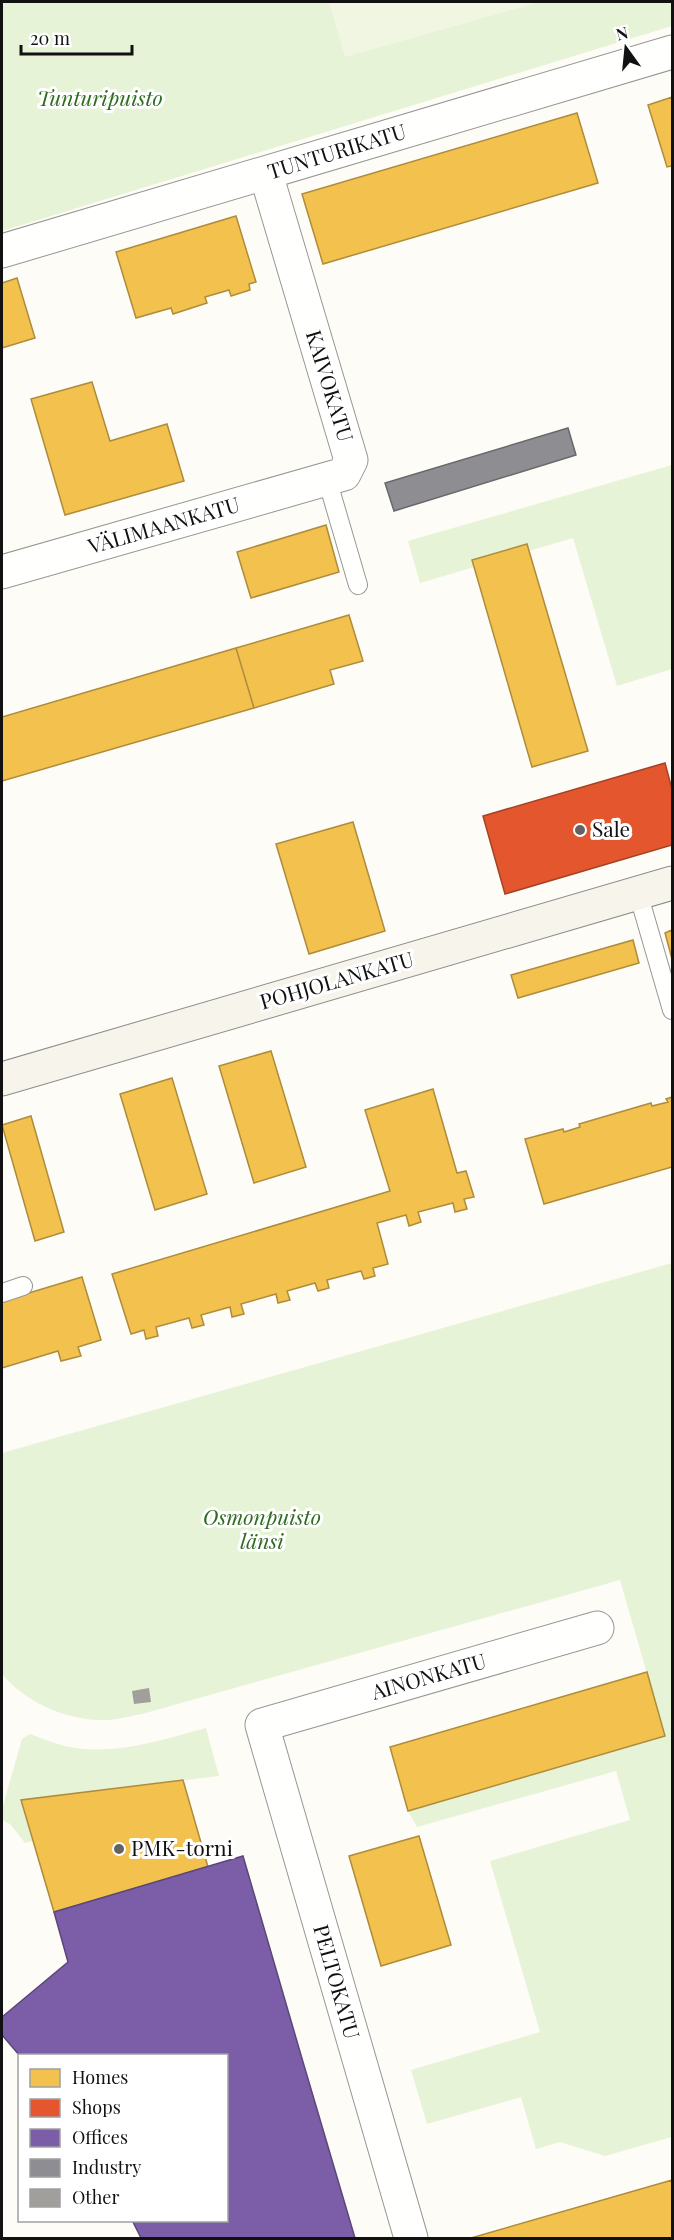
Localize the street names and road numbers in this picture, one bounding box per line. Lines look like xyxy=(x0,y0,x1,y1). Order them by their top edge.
street label: TUNTURIKATU xyxy=(264,116,409,184)
street label: KAIVOKATU xyxy=(301,326,361,445)
street label: VÄLIMAANKATU xyxy=(83,489,243,559)
street label: POHJOLANKATU xyxy=(256,944,417,1014)
street label: AINONKATU xyxy=(367,1645,489,1705)
street label: PELTOKATU xyxy=(308,1921,368,2042)

